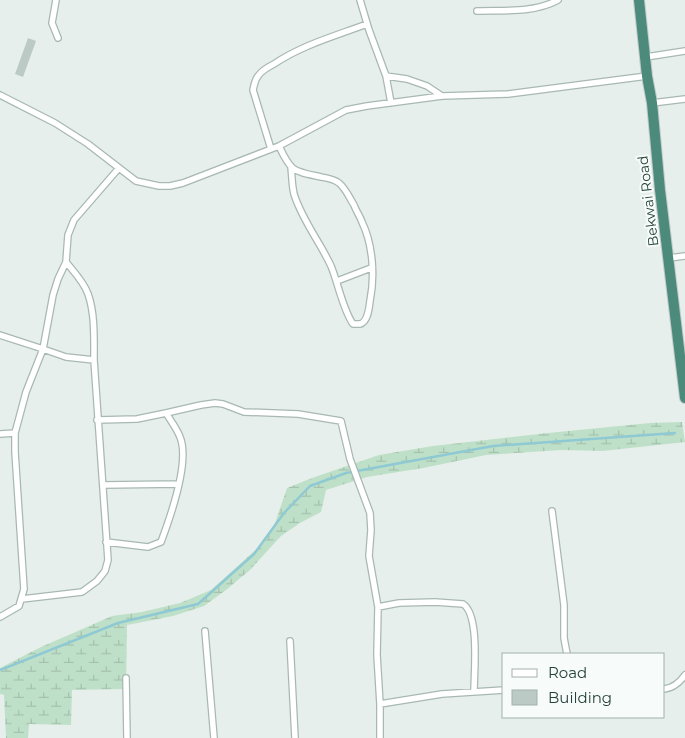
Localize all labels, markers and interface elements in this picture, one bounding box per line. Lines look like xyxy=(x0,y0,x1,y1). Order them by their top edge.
street label: Bekwai Road xyxy=(634,155,662,247)
legend xyxy=(502,653,665,718)
text: Road xyxy=(548,663,587,682)
text: Building xyxy=(548,688,612,707)

